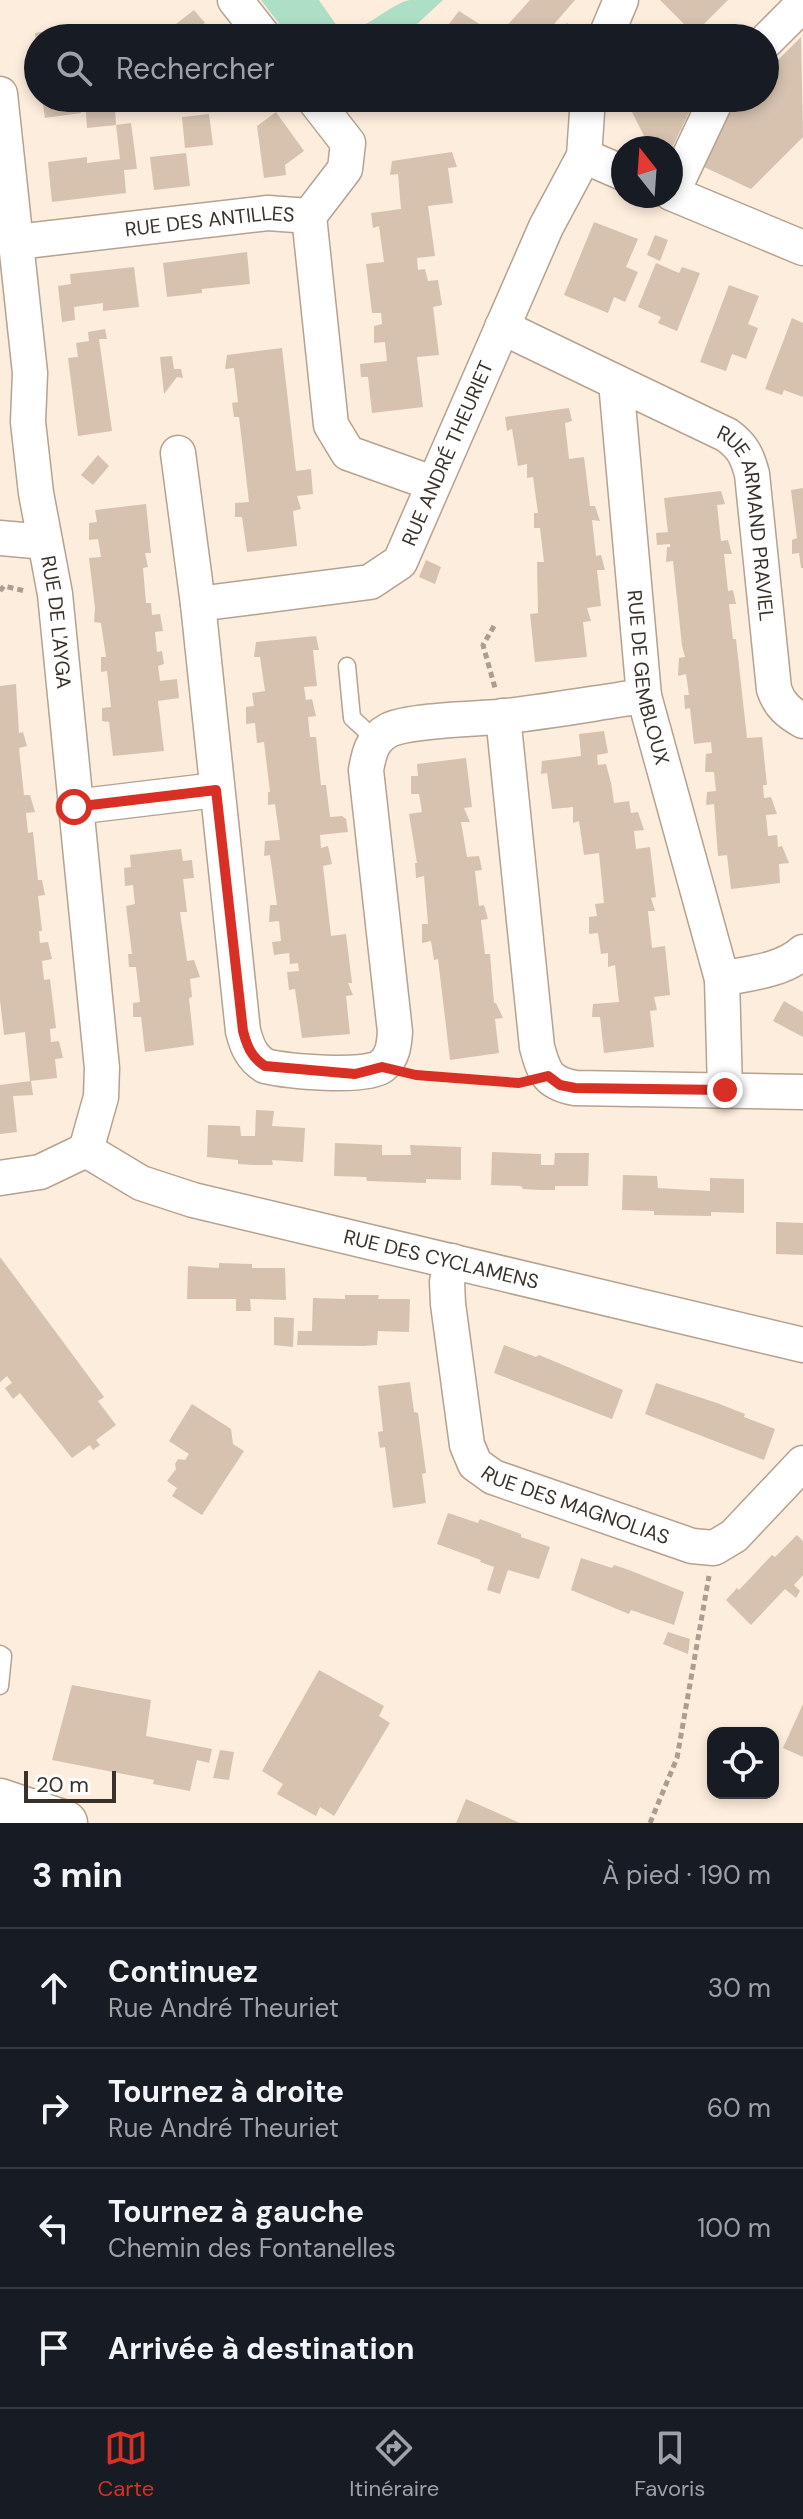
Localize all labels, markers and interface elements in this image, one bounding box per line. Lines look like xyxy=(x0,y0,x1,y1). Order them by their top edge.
search box xyxy=(24,24,779,112)
icon: search xyxy=(52,46,96,90)
text: Rechercher xyxy=(116,49,275,88)
north arrow xyxy=(611,136,683,208)
street label: RUE DES ANTILLES xyxy=(123,200,296,242)
street label: RUE ANDRÉ THEURIET xyxy=(396,357,499,550)
street label: RUE ARMAND PRAVIEL xyxy=(713,419,780,622)
street label: RUE DE L'AYGA xyxy=(35,553,77,690)
street label: RUE DE GEMBLOUX xyxy=(622,589,675,768)
route start xyxy=(56,789,92,825)
route end xyxy=(707,1072,743,1108)
street label: RUE DES CYCLAMENS xyxy=(341,1223,541,1295)
street label: RUE DES MAGNOLIAS xyxy=(476,1460,673,1550)
map controls xyxy=(707,1727,779,1799)
button: locate xyxy=(707,1727,779,1799)
scale bar xyxy=(24,1767,116,1803)
text: 20 m xyxy=(36,1770,89,1799)
text: 3 min xyxy=(32,1853,123,1898)
text: À pied · 190 m xyxy=(602,1858,771,1892)
text: Continuez xyxy=(108,1952,258,1991)
icon: ahead xyxy=(32,1966,76,2010)
text: 30 m xyxy=(708,1971,771,2005)
text: Rue André Theuriet xyxy=(108,1991,339,2025)
text: Tournez à droite xyxy=(108,2072,344,2111)
icon: right xyxy=(32,2086,76,2130)
text: 60 m xyxy=(707,2091,771,2125)
text: Rue André Theuriet xyxy=(108,2111,339,2145)
text: Tournez à gauche xyxy=(108,2192,364,2231)
icon: left xyxy=(32,2206,76,2250)
text: 100 m xyxy=(697,2211,771,2245)
text: Chemin des Fontanelles xyxy=(108,2231,396,2265)
icon: arrive xyxy=(32,2326,76,2370)
text: Arrivée à destination xyxy=(108,2329,414,2368)
tab: Carte xyxy=(98,2426,154,2503)
tab: Itinéraire xyxy=(349,2426,439,2503)
tab: Favoris xyxy=(634,2426,705,2503)

